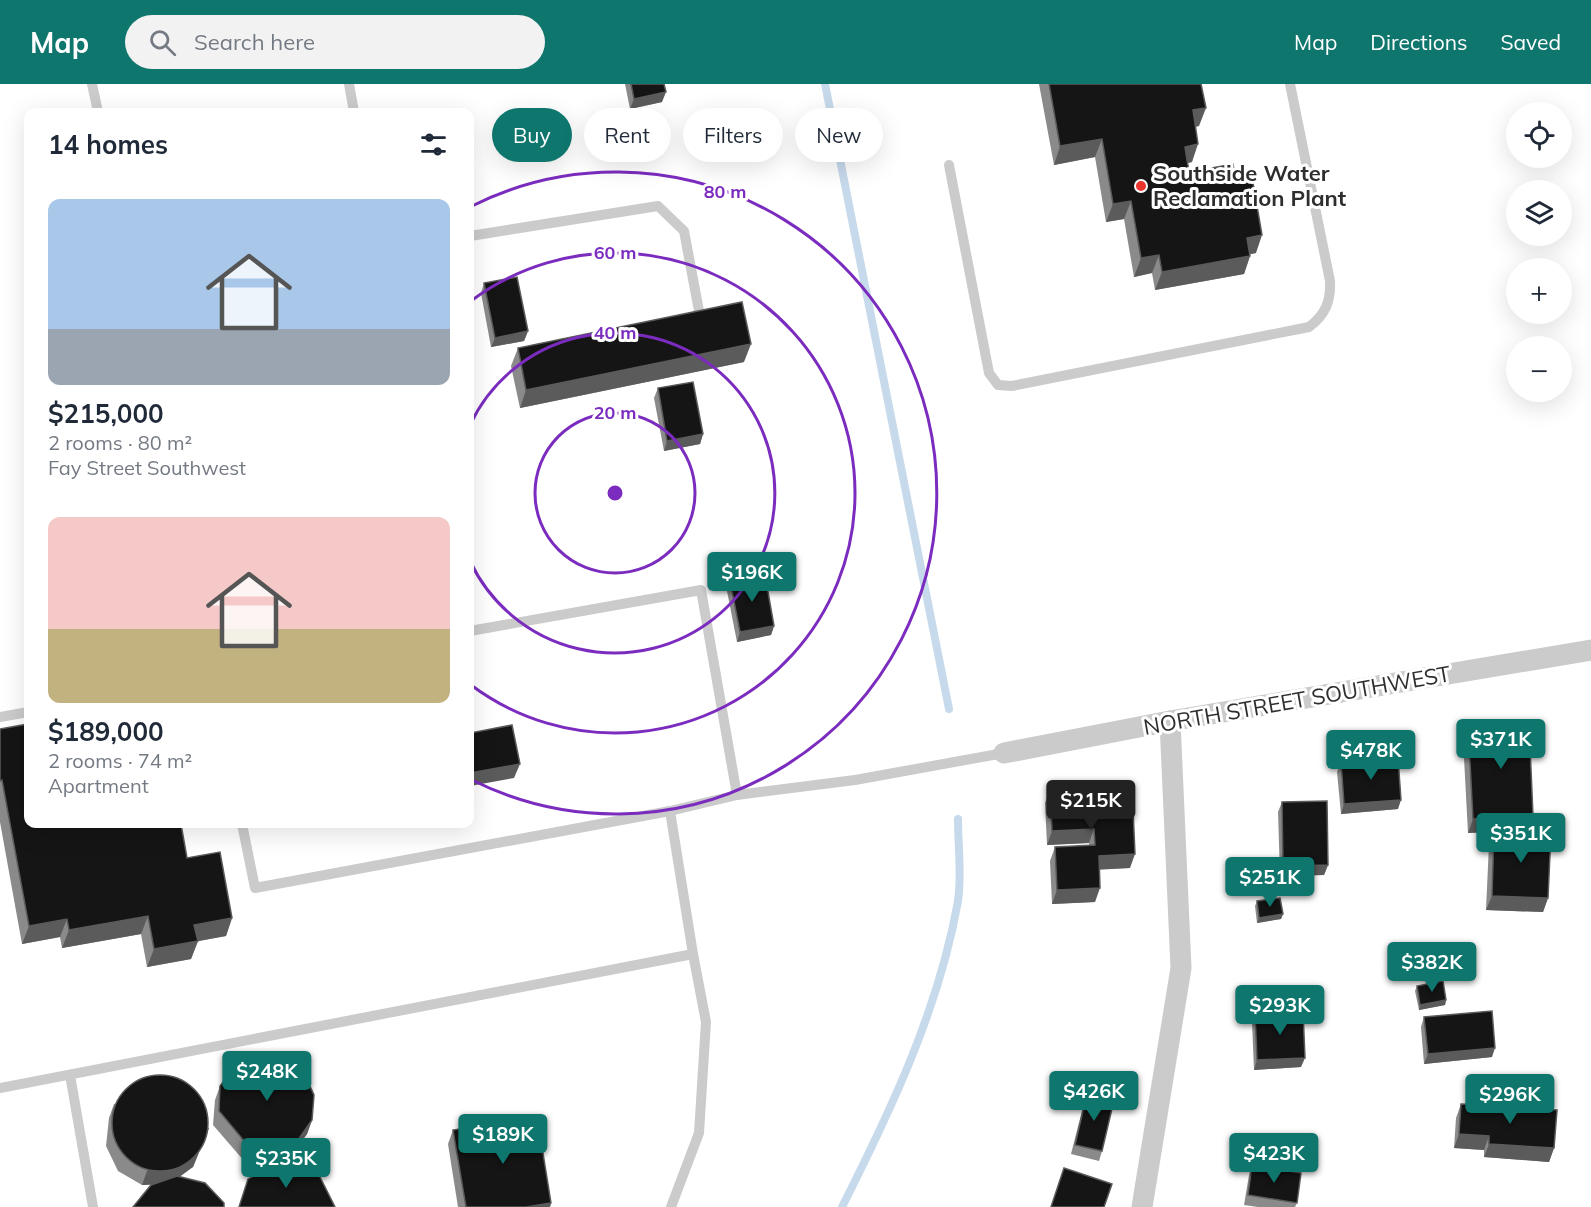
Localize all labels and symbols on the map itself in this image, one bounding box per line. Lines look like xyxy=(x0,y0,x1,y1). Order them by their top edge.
place label: Southside Water Reclamation Plant xyxy=(1153,159,1346,212)
marker: Southside Water Reclamation Plant xyxy=(1134,179,1148,193)
text: 80 m xyxy=(704,180,746,203)
text: 60 m xyxy=(594,241,636,264)
text: 40 m xyxy=(594,321,636,344)
text: 20 m xyxy=(594,401,636,424)
centre of rings xyxy=(605,483,625,503)
pin: $196K xyxy=(710,552,794,603)
street label: NORTH STREET SOUTHWEST xyxy=(1141,659,1453,741)
pin: $371K xyxy=(1459,719,1543,770)
pin: $478K xyxy=(1329,730,1413,781)
pin: $215K xyxy=(1049,780,1133,831)
pin: $351K xyxy=(1479,813,1563,864)
pin: $251K xyxy=(1228,857,1312,908)
pin: $382K xyxy=(1390,942,1474,993)
pin: $293K xyxy=(1238,985,1322,1036)
pin: $248K xyxy=(225,1051,309,1102)
pin: $426K xyxy=(1052,1071,1136,1122)
pin: $296K xyxy=(1468,1074,1552,1125)
pin: $189K xyxy=(461,1114,545,1165)
pin: $423K xyxy=(1232,1133,1316,1184)
pin: $235K xyxy=(244,1138,328,1189)

